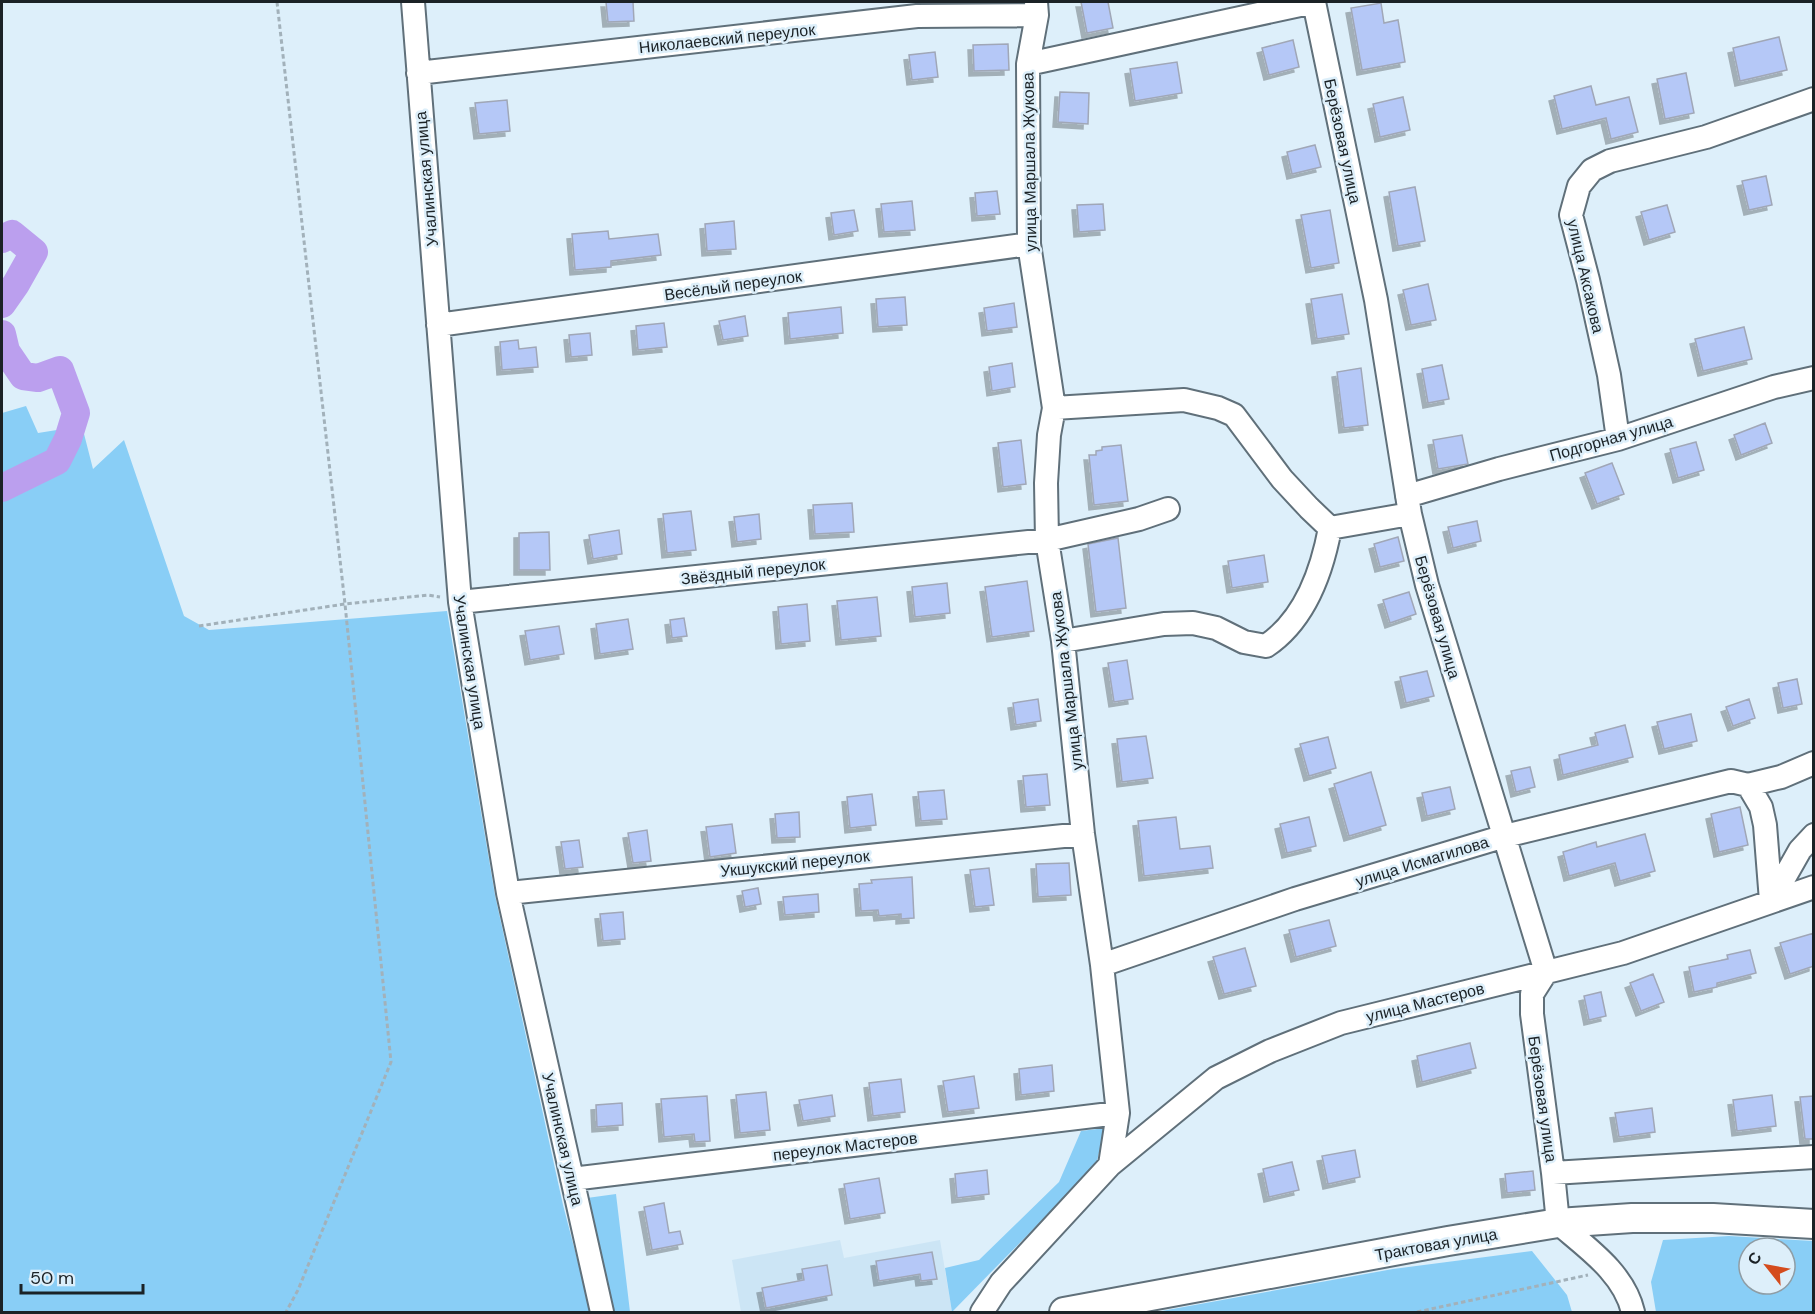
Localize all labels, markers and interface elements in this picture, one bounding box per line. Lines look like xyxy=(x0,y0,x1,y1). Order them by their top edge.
street label: Николаевский переулок xyxy=(638,19,817,58)
street label: улица Маршала Жукова xyxy=(1017,72,1042,252)
street label: Берёзовая улица xyxy=(1319,77,1366,206)
street label: Учалинская улица xyxy=(410,110,443,247)
street label: улица Аксакова xyxy=(1562,217,1609,335)
street label: Весёлый переулок xyxy=(663,265,804,306)
street label: Подгорная улица xyxy=(1547,411,1675,466)
street label: Звёздный переулок xyxy=(680,553,827,590)
street label: Берёзовая улица xyxy=(1410,553,1465,681)
street label: улица Маршала Жукова xyxy=(1045,590,1088,771)
street label: Учалинская улица xyxy=(449,593,491,731)
street label: улица Исмагилова xyxy=(1353,831,1491,892)
street label: Укшукский переулок xyxy=(719,845,872,882)
street label: улица Мастеров xyxy=(1364,978,1486,1027)
street label: Берёзовая улица xyxy=(1523,1035,1562,1164)
street label: Учалинская улица xyxy=(537,1071,588,1208)
street label: переулок Мастеров xyxy=(772,1127,918,1166)
street label: Трактовая улица xyxy=(1373,1223,1499,1266)
north arrow xyxy=(1737,1236,1797,1296)
text: С xyxy=(1743,1248,1767,1269)
scale bar xyxy=(21,1257,142,1295)
text: 50 m xyxy=(30,1266,74,1290)

